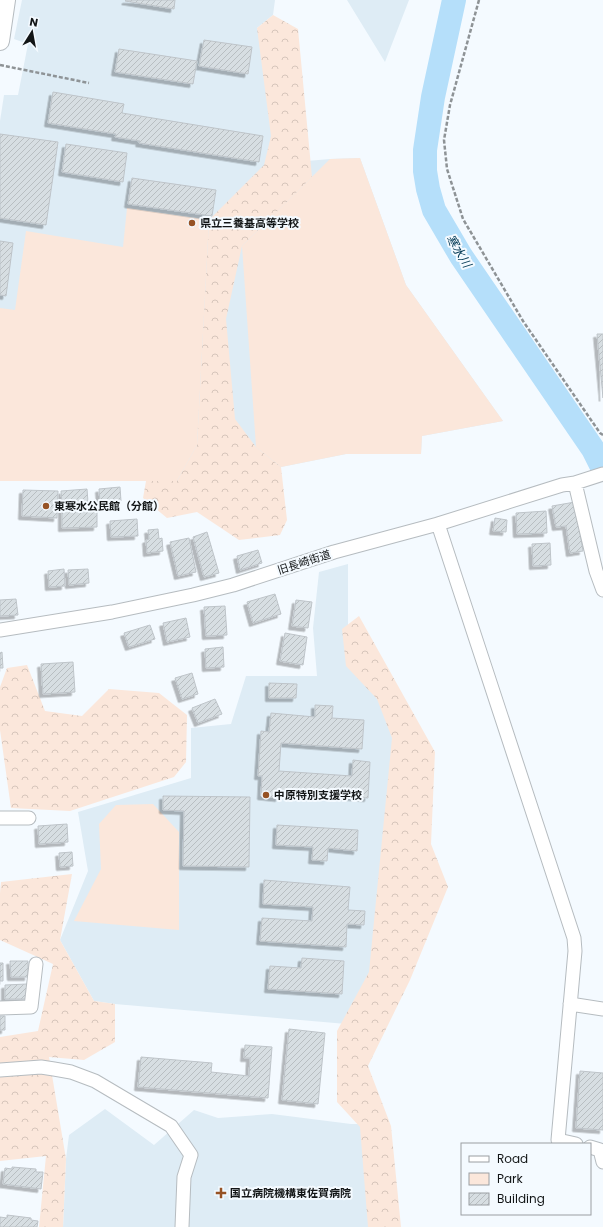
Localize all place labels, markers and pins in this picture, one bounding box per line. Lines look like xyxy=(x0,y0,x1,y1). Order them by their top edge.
place label: 県立三養基高等学校 xyxy=(200,215,299,231)
marker: 県立三養基高等学校 xyxy=(187,218,197,228)
place label: 東寒水公民館（分館） xyxy=(54,498,164,514)
marker: 東寒水公民館（分館） xyxy=(41,501,51,511)
place label: 中原特別支援学校 xyxy=(274,787,362,803)
marker: 中原特別支援学校 xyxy=(261,790,271,800)
place label: 国立病院機構東佐賀病院 xyxy=(230,1185,351,1201)
marker: 国立病院機構東佐賀病院 xyxy=(215,1187,227,1199)

